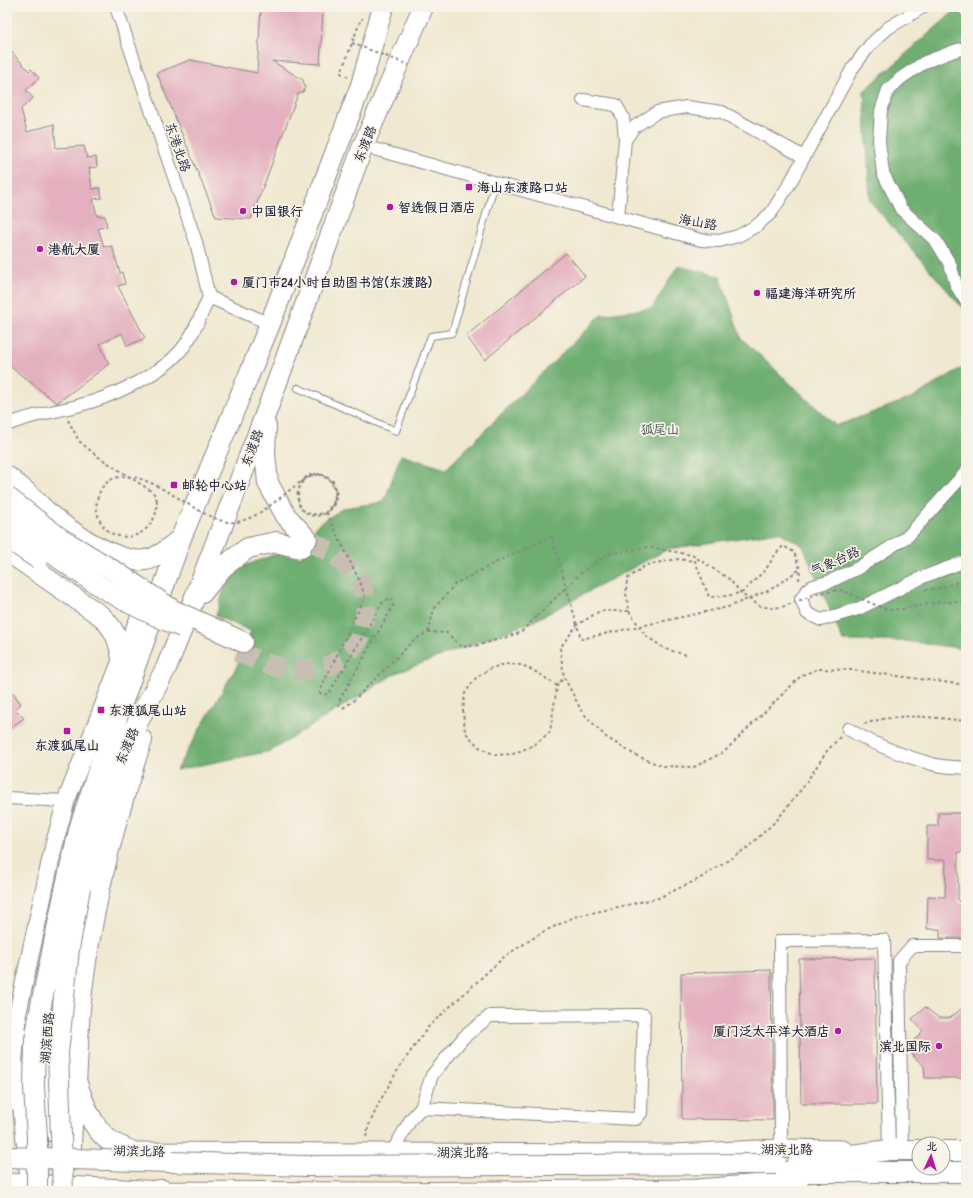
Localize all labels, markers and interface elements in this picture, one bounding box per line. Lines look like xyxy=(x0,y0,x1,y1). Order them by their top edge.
street label: 东港北路 xyxy=(162,120,194,174)
street label: 东渡路 xyxy=(351,123,379,165)
place label: 海山东渡路口站 xyxy=(477,180,568,195)
marker: 海山东渡路口站 xyxy=(464,182,474,192)
place label: 智选假日酒店 xyxy=(398,200,476,215)
marker: 智选假日酒店 xyxy=(385,202,395,212)
place label: 中国银行 xyxy=(251,204,303,219)
marker: 中国银行 xyxy=(238,206,248,216)
street label: 海山路 xyxy=(677,211,719,233)
place label: 港航大厦 xyxy=(48,242,100,257)
marker: 港航大厦 xyxy=(35,244,45,254)
place label: 厦门市24小时自助图书馆(东渡路) xyxy=(242,275,432,290)
marker: 厦门市24小时自助图书馆(东渡路) xyxy=(229,277,239,287)
place label: 福建海洋研究所 xyxy=(765,286,856,301)
marker: 福建海洋研究所 xyxy=(752,288,762,298)
park label: 狐尾山 xyxy=(640,422,680,437)
street label: 东渡路 xyxy=(238,427,266,469)
place label: 邮轮中心站 xyxy=(182,478,247,493)
marker: 邮轮中心站 xyxy=(169,480,179,490)
street label: 气象台路 xyxy=(808,544,862,578)
place label: 东渡狐尾山站 xyxy=(109,703,187,718)
marker: 东渡狐尾山站 xyxy=(96,705,106,715)
street label: 东渡路 xyxy=(112,725,142,767)
marker: 东渡狐尾山 xyxy=(62,726,72,736)
place label: 东渡狐尾山 xyxy=(34,738,100,753)
street label: 湖滨西路 xyxy=(37,1011,57,1065)
place label: 厦门泛太平洋大酒店 xyxy=(713,1024,830,1039)
marker: 厦门泛太平洋大酒店 xyxy=(833,1026,843,1036)
place label: 滨北国际 xyxy=(879,1039,931,1054)
marker: 滨北国际 xyxy=(934,1041,944,1051)
north arrow xyxy=(911,1136,951,1176)
text: 北 xyxy=(926,1140,938,1153)
street label: 湖滨北路 xyxy=(761,1142,813,1157)
street label: 湖滨北路 xyxy=(113,1143,165,1159)
street label: 湖滨北路 xyxy=(437,1145,489,1160)

